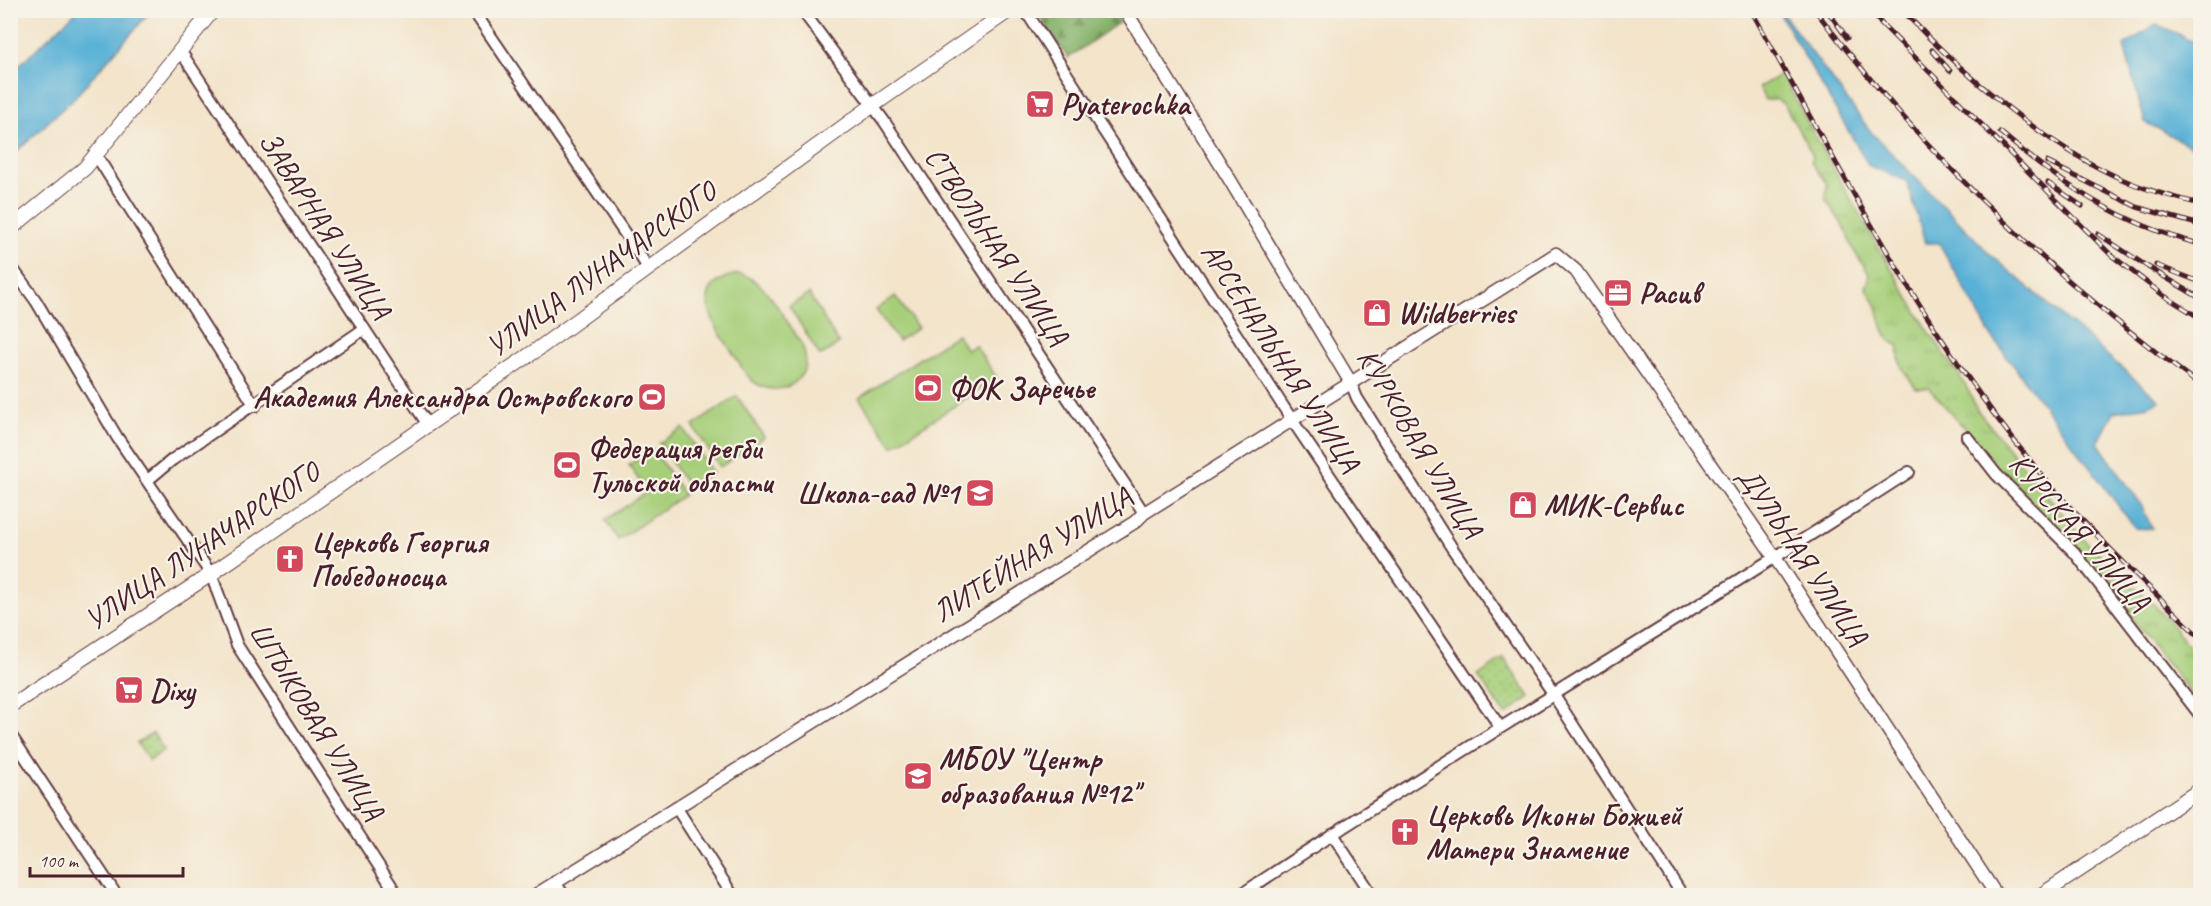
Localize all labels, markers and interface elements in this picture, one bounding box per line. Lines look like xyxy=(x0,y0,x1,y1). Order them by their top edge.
place label: Pyaterochka xyxy=(1061,85,1192,123)
supermarket icon: Pyaterochka xyxy=(1024,88,1056,120)
street label: ЗАВАРНАЯ УЛИЦА xyxy=(250,124,401,328)
street label: СТВОЛЬНАЯ УЛИЦА xyxy=(917,140,1078,353)
street label: УЛИЦА ЛУНАЧАРСКОГО xyxy=(478,171,726,365)
street label: АРСЕНАЛЬНАЯ УЛИЦА xyxy=(1193,235,1370,480)
place label: Расив xyxy=(1639,274,1705,312)
office icon: Расив xyxy=(1602,277,1634,309)
place label: Wildberries xyxy=(1398,294,1519,332)
shop icon: Wildberries xyxy=(1361,297,1393,329)
street label: КУРКОВАЯ УЛИЦА xyxy=(1349,341,1492,546)
place label: ФОК Заречье xyxy=(949,369,1096,407)
sports icon: ФОК Заречье xyxy=(912,372,944,404)
place label: Академия Александра Островского xyxy=(253,378,633,416)
sports icon: Академия Александра Островского xyxy=(636,381,668,413)
place label: Федерация регби Тульской области xyxy=(588,429,774,501)
street label: КУРСКАЯ УЛИЦА xyxy=(2001,445,2160,620)
sports icon: Федерация регби Тульской области xyxy=(551,449,583,481)
street label: УЛИЦА ЛУНАЧАРСКОГО xyxy=(77,452,329,639)
street label: ДУЛЬНАЯ УЛИЦА xyxy=(1729,459,1877,654)
place label: Школа-сад №1 xyxy=(797,474,962,512)
street label: ЛИТЕЙНАЯ УЛИЦА xyxy=(925,477,1139,630)
school or university icon: Школа-сад №1 xyxy=(964,477,996,509)
place label: МИК-Сервис xyxy=(1544,486,1685,524)
shop icon: МИК-Сервис xyxy=(1507,489,1539,521)
place label: Церковь Георгия Победоносца xyxy=(311,523,490,595)
church icon: Церковь Георгия Победоносца xyxy=(274,543,306,575)
street label: ШТЫКОВАЯ УЛИЦА xyxy=(241,615,394,828)
place label: Dixy xyxy=(150,671,197,710)
supermarket icon: Dixy xyxy=(113,674,145,706)
place label: МБОУ "Центр образования №12" xyxy=(939,740,1145,812)
school or university icon: МБОУ "Центр образования №12" xyxy=(902,760,934,792)
place label: Церковь Иконы Божией Матери Знамение xyxy=(1426,796,1684,868)
church icon: Церковь Иконы Божией Матери Знамение xyxy=(1389,816,1421,848)
scale bar xyxy=(30,840,183,878)
text: 100 m xyxy=(39,850,80,872)

